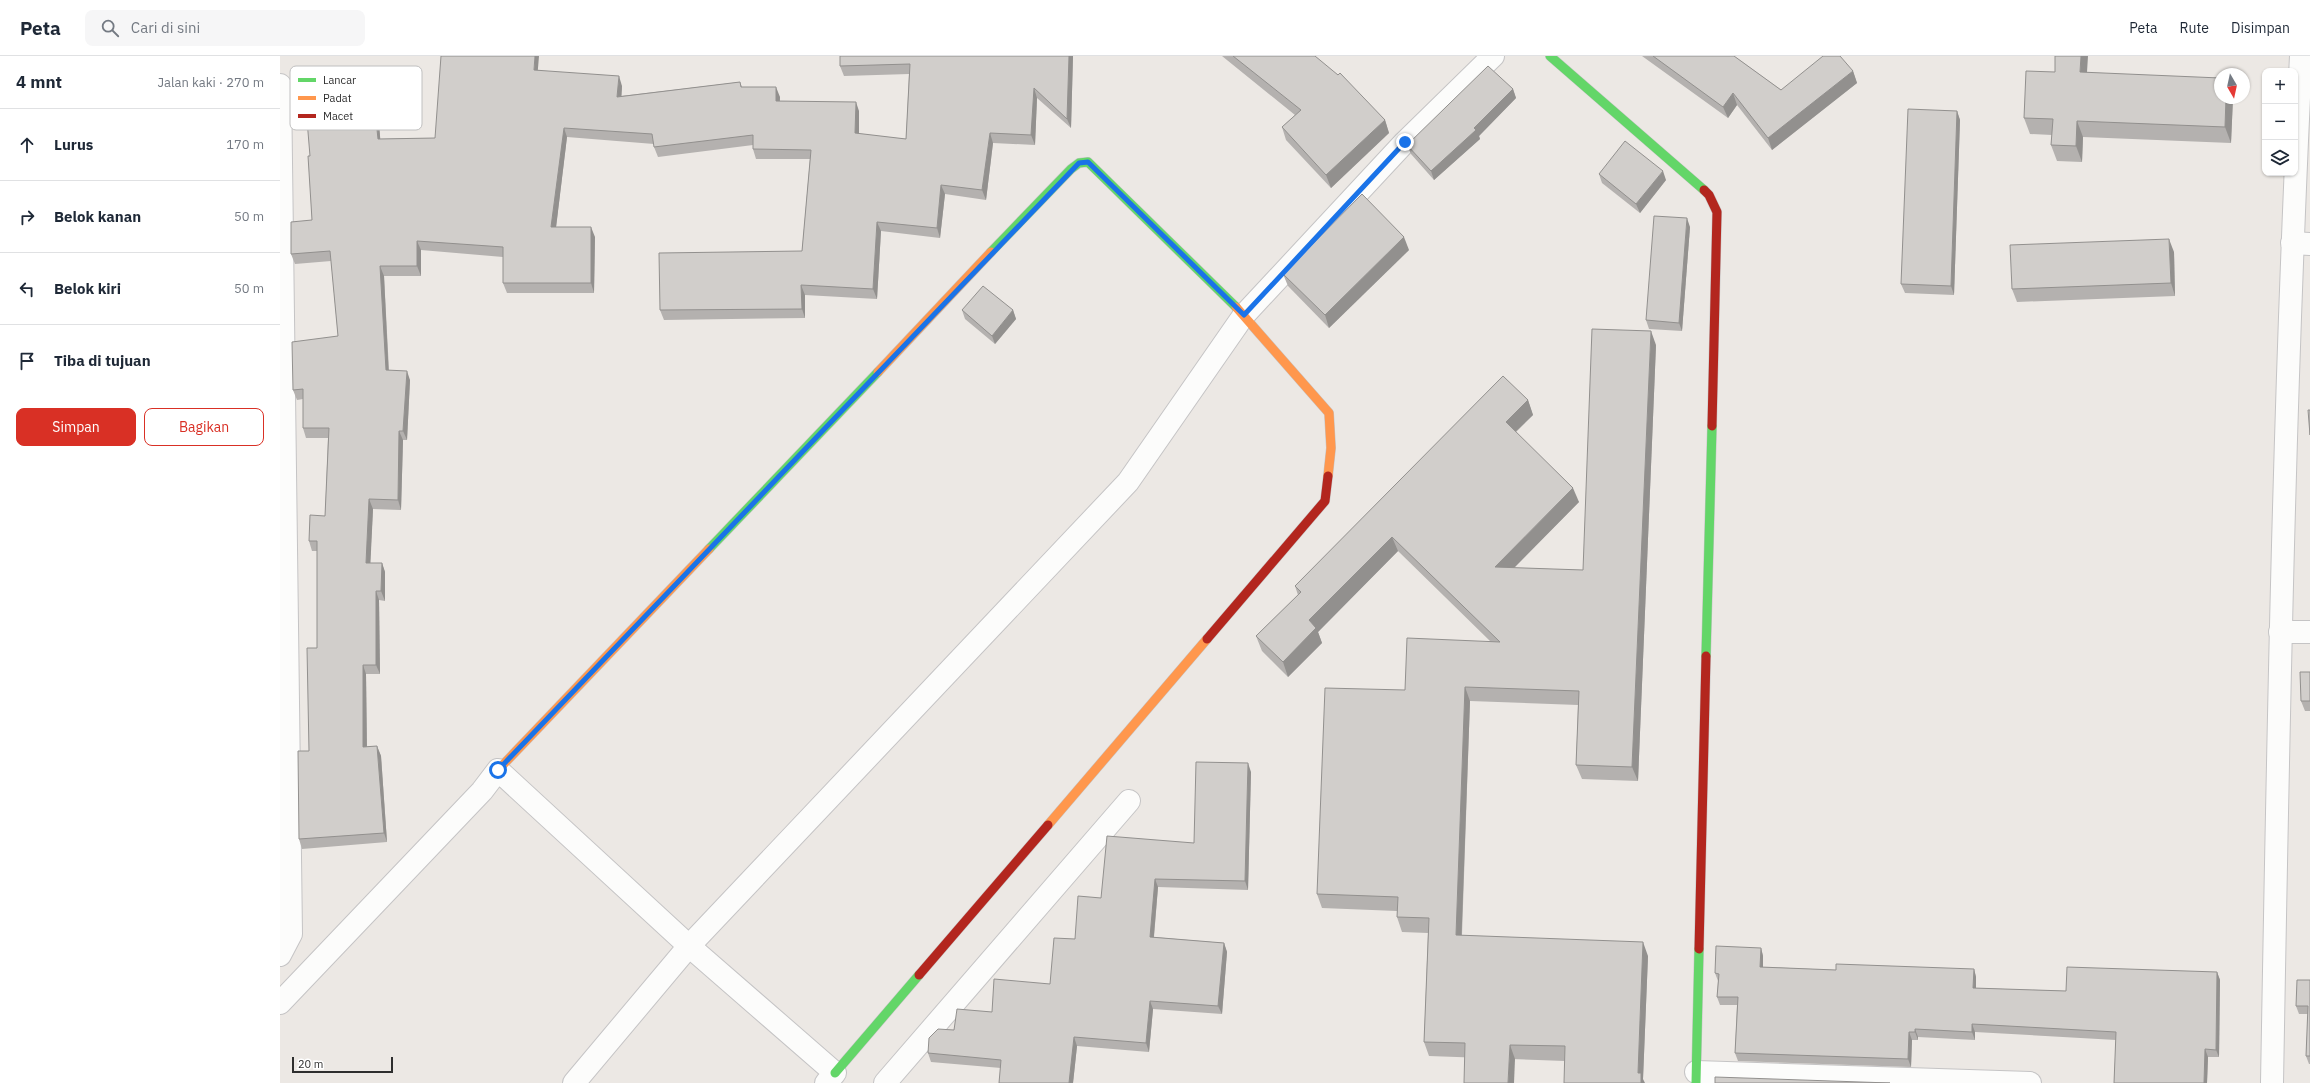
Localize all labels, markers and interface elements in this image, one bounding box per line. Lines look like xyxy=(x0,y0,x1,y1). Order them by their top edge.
search box xyxy=(85,10,365,46)
text: Peta xyxy=(20,16,61,40)
icon: search xyxy=(99,17,121,39)
text: Cari di sini xyxy=(131,18,200,37)
text: Peta xyxy=(2129,19,2158,37)
text: Rute xyxy=(2180,19,2209,37)
text: Disimpan xyxy=(2231,19,2290,37)
legend xyxy=(290,66,422,130)
north arrow xyxy=(2214,68,2250,104)
map controls xyxy=(2262,68,2298,176)
button: + xyxy=(2262,68,2298,104)
text: 4 mnt xyxy=(16,71,62,93)
text: Lancar xyxy=(323,73,356,87)
text: Jalan kaki · 270 m xyxy=(157,74,264,91)
text: Padat xyxy=(323,91,352,105)
button: − xyxy=(2262,104,2298,140)
text: Macet xyxy=(323,109,353,123)
route end xyxy=(1396,133,1414,151)
icon: ahead xyxy=(16,134,38,156)
text: Lurus xyxy=(54,135,93,154)
text: 170 m xyxy=(226,136,264,153)
button: layers xyxy=(2262,140,2298,176)
icon: right xyxy=(16,206,38,228)
text: Belok kanan xyxy=(54,207,141,226)
text: 50 m xyxy=(234,208,264,225)
icon: left xyxy=(16,278,38,300)
text: Belok kiri xyxy=(54,279,121,298)
text: 50 m xyxy=(234,280,264,297)
icon: arrive xyxy=(16,350,38,372)
text: Tiba di tujuan xyxy=(54,351,151,370)
button: Simpan xyxy=(16,408,136,446)
button: Bagikan xyxy=(144,408,264,446)
route start xyxy=(489,761,507,779)
scale bar xyxy=(292,1055,393,1074)
text: 20 m xyxy=(298,1057,323,1071)

